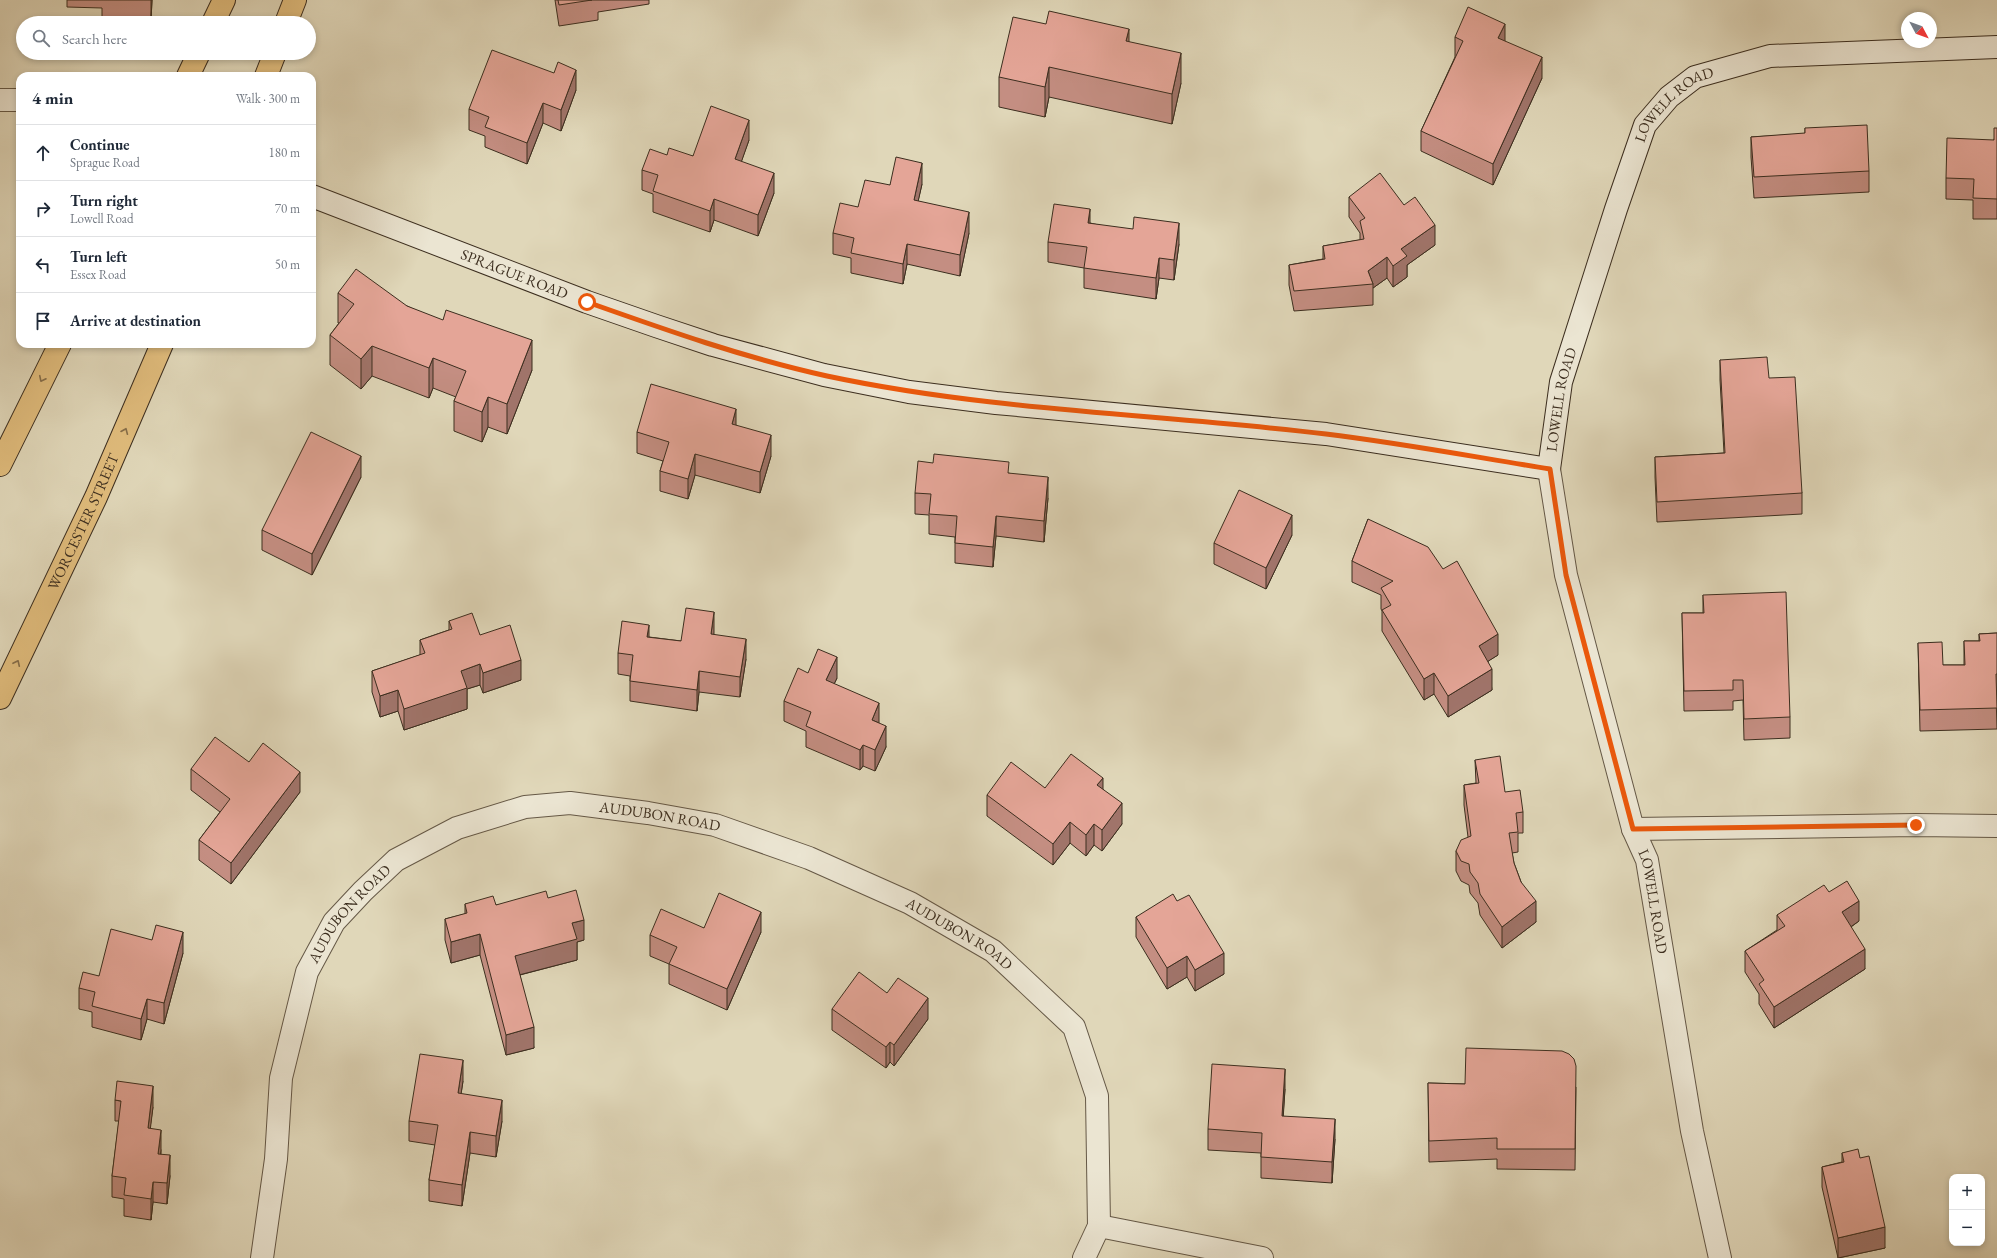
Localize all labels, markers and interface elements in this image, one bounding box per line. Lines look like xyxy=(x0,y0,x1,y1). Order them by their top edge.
north arrow xyxy=(1901,12,1937,48)
search box xyxy=(16,16,316,60)
icon: search xyxy=(30,27,52,49)
text: Search here xyxy=(62,29,127,48)
street label: LOWELL ROAD xyxy=(1630,62,1715,145)
text: 4 min xyxy=(32,87,73,109)
text: Walk · 300 m xyxy=(236,90,300,107)
text: Continue xyxy=(70,135,130,154)
icon: ahead xyxy=(32,142,54,164)
text: 180 m xyxy=(269,144,300,161)
text: Sprague Road xyxy=(70,154,140,171)
text: Turn right xyxy=(70,191,138,210)
icon: right xyxy=(32,198,54,220)
text: 70 m xyxy=(275,200,300,217)
text: Lowell Road xyxy=(70,210,134,227)
street label: SPRAGUE ROAD xyxy=(458,244,571,303)
text: Turn left xyxy=(70,247,127,266)
icon: left xyxy=(32,254,54,276)
text: 50 m xyxy=(275,256,300,273)
text: Essex Road xyxy=(70,266,126,283)
route start xyxy=(578,293,596,311)
icon: arrive xyxy=(32,310,54,332)
text: Arrive at destination xyxy=(70,311,201,330)
street label: LOWELL ROAD xyxy=(1542,345,1580,453)
one-way arrow xyxy=(39,375,47,382)
one-way arrow xyxy=(120,428,128,435)
street label: WORCESTER STREET xyxy=(43,449,123,593)
one-way arrow xyxy=(12,660,20,667)
street label: AUDUBON ROAD xyxy=(597,797,722,835)
route end xyxy=(1907,816,1925,834)
street label: LOWELL ROAD xyxy=(1634,846,1672,955)
street label: AUDUBON ROAD xyxy=(303,860,394,967)
street label: AUDUBON ROAD xyxy=(902,892,1017,974)
map controls xyxy=(1949,1174,1985,1246)
button: + xyxy=(1949,1174,1985,1210)
button: − xyxy=(1949,1210,1985,1246)

